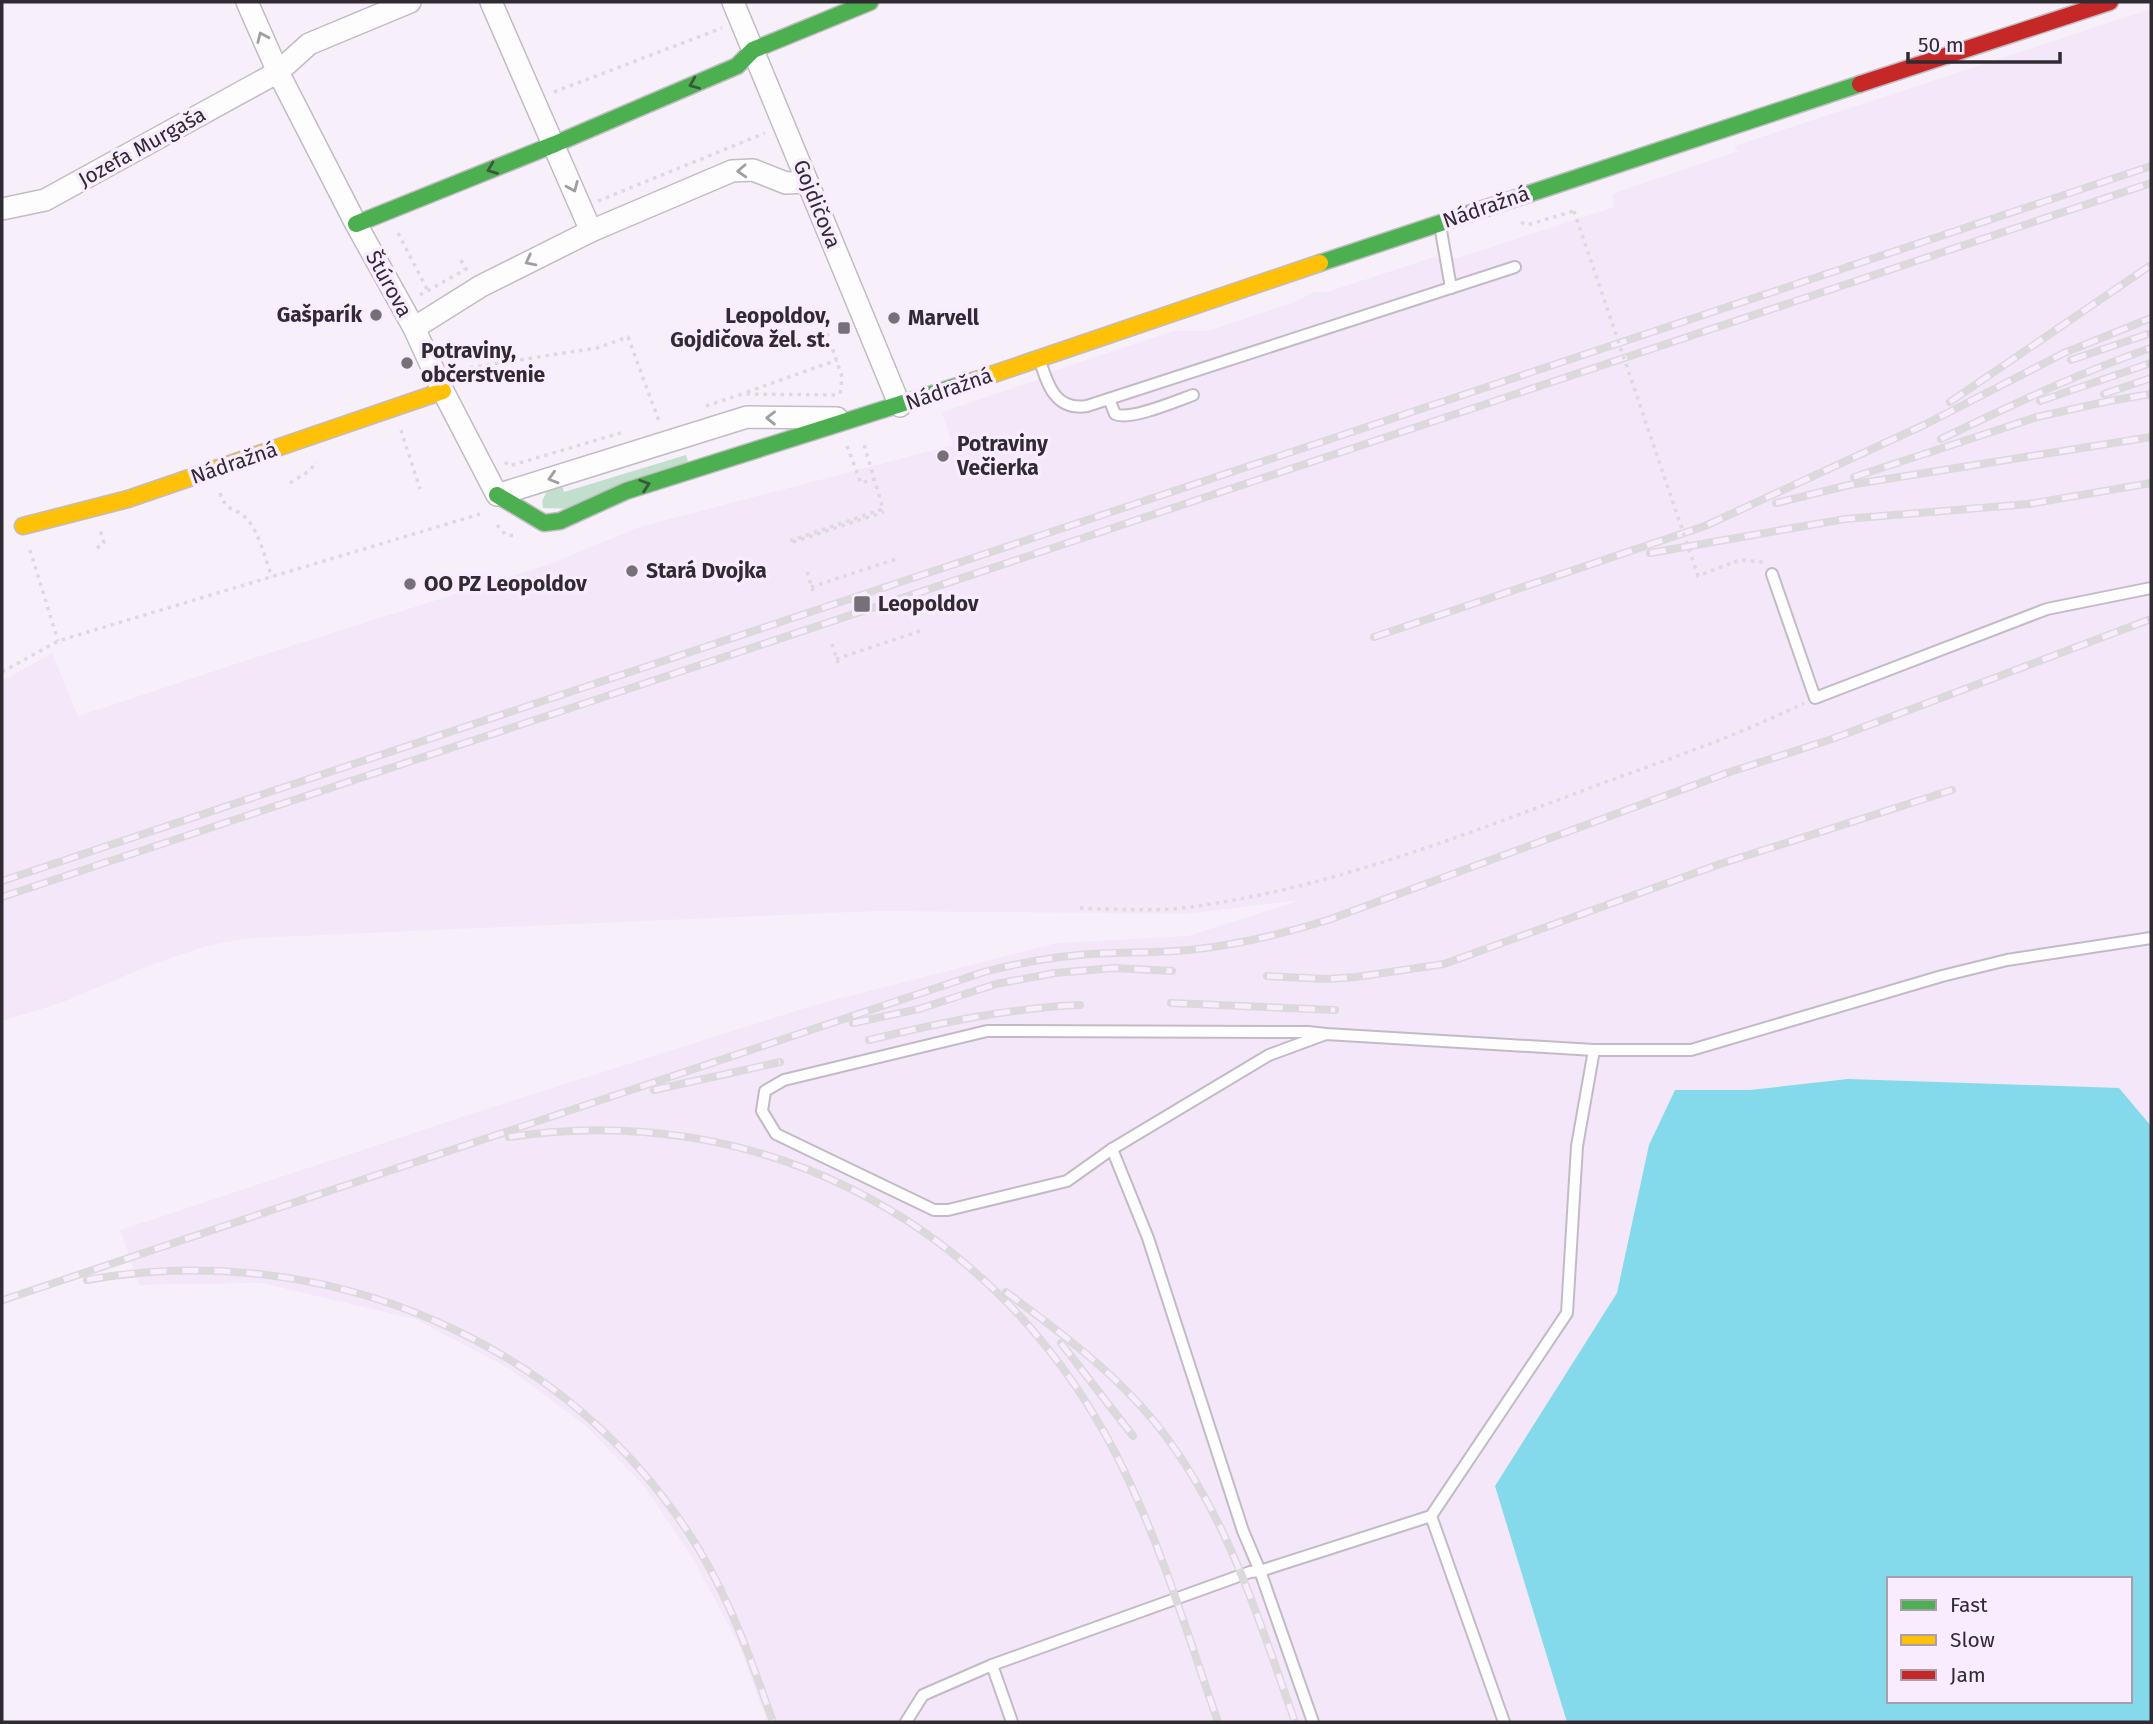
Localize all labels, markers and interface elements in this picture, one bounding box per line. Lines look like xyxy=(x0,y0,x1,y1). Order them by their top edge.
scale bar xyxy=(1908,21,2060,65)
one-way arrow xyxy=(256,32,270,44)
text: 50 m xyxy=(1918,32,1964,58)
one-way arrow xyxy=(689,76,702,90)
street label: Jozefa Murgaša xyxy=(74,101,210,193)
street label: Gojdičova xyxy=(788,156,846,252)
one-way arrow xyxy=(487,161,499,175)
one-way arrow xyxy=(736,163,747,178)
one-way arrow xyxy=(565,180,579,192)
street label: Nádražná xyxy=(1439,180,1533,234)
street label: Štúrova xyxy=(360,246,418,322)
one-way arrow xyxy=(525,253,537,267)
place label: Gašparík xyxy=(277,302,362,328)
place label: Leopoldov, Gojdičova žel. st. xyxy=(670,303,830,353)
place label: Marvell xyxy=(908,305,980,331)
marker: Gašparík xyxy=(368,307,384,323)
marker: Marvell xyxy=(886,310,902,326)
marker: Leopoldov, Gojdičova žel. st. xyxy=(836,320,852,336)
place label: Potraviny, občerstvenie xyxy=(421,338,546,388)
marker: Potraviny, občerstvenie xyxy=(399,355,415,371)
street label: Nádražná xyxy=(902,362,996,416)
one-way arrow xyxy=(765,410,776,425)
place label: Potraviny Večierka xyxy=(956,431,1048,481)
street label: Nádražná xyxy=(187,436,281,490)
marker: Potraviny Večierka xyxy=(935,448,951,464)
one-way arrow xyxy=(547,470,559,484)
one-way arrow xyxy=(639,479,651,493)
place label: Stará Dvojka xyxy=(646,558,767,584)
marker: Stará Dvojka xyxy=(624,563,640,579)
place label: OO PZ Leopoldov xyxy=(424,571,587,597)
marker: OO PZ Leopoldov xyxy=(402,576,418,592)
place label: Leopoldov xyxy=(878,591,979,617)
marker: Leopoldov xyxy=(852,594,872,614)
legend xyxy=(1887,1577,2132,1703)
text: Fast xyxy=(1950,1592,1988,1618)
text: Slow xyxy=(1950,1627,1995,1653)
text: Jam xyxy=(1950,1662,1986,1688)

